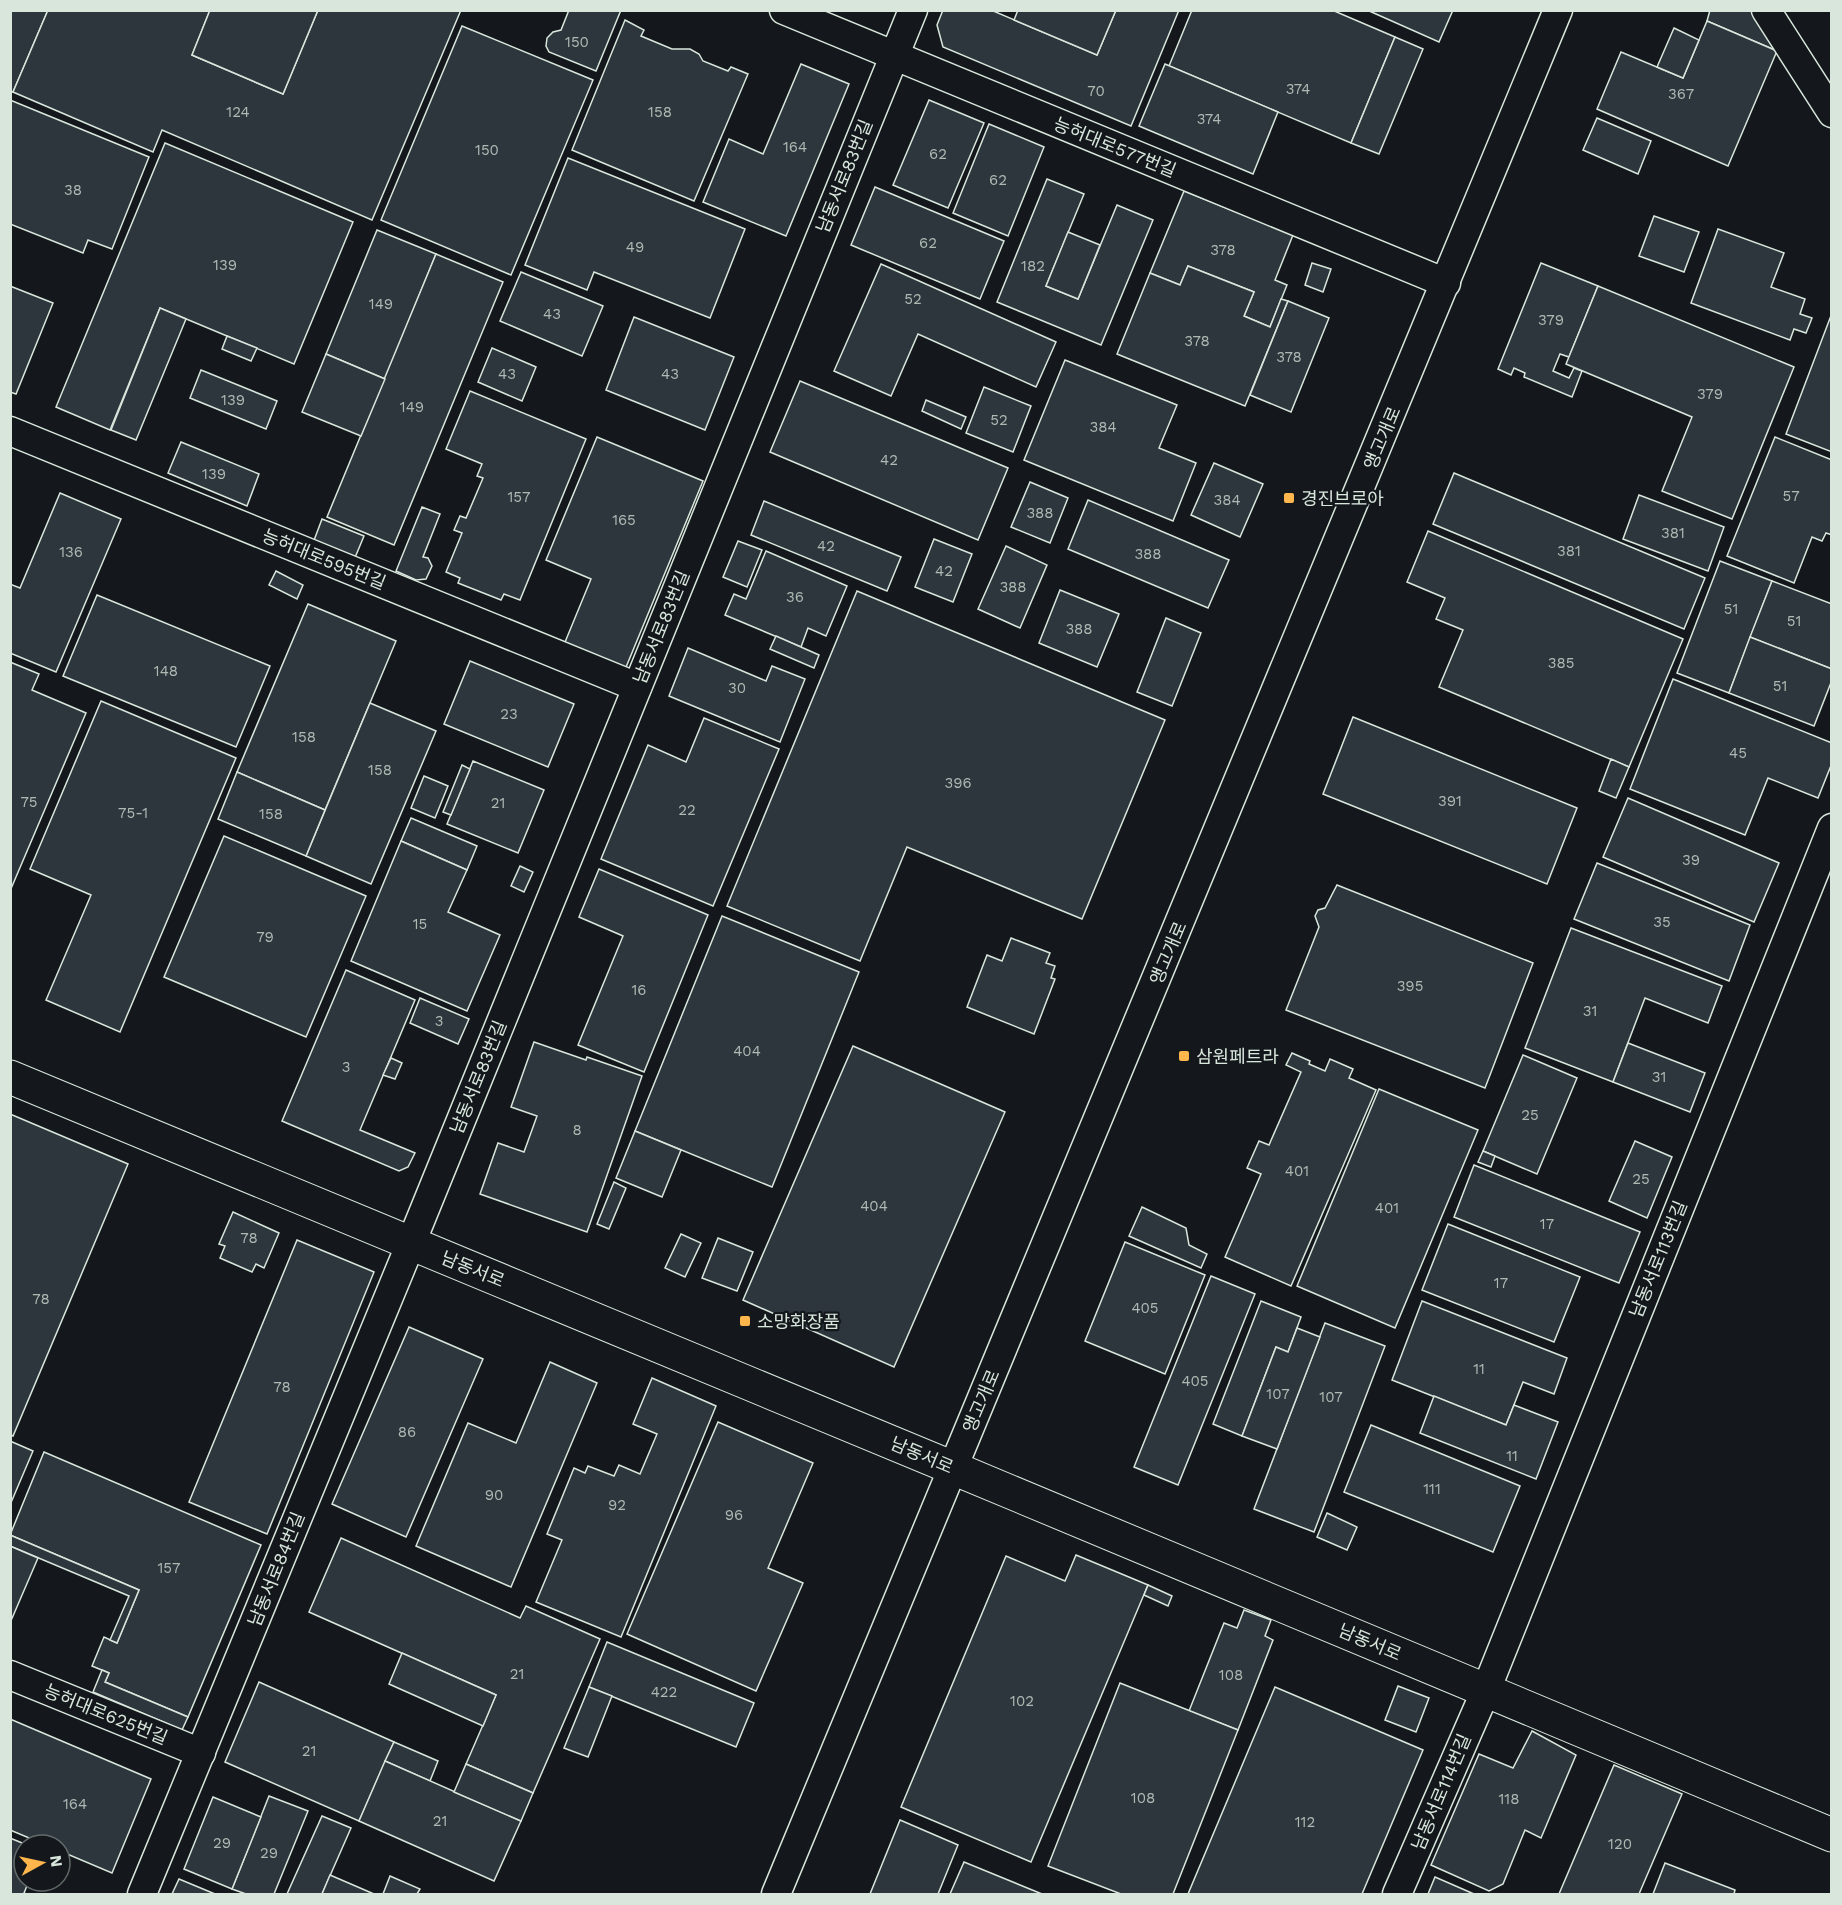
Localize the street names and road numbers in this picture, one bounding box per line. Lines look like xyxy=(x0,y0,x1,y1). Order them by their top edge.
street label: 능허대로577번길 xyxy=(1051,113,1179,181)
street label: 남동서로83번길 xyxy=(812,116,876,236)
street label: 앵고개로 xyxy=(1359,403,1405,473)
street label: 능허대로595번길 xyxy=(259,525,389,593)
street label: 남동서로83번길 xyxy=(629,567,693,687)
street label: 앵고개로 xyxy=(1145,918,1191,988)
street label: 남동서로83번길 xyxy=(446,1017,510,1137)
street label: 남동서로113번길 xyxy=(1625,1198,1691,1320)
street label: 남동서로 xyxy=(438,1247,508,1291)
street label: 앵고개로 xyxy=(958,1366,1004,1436)
street label: 남동서로 xyxy=(887,1432,957,1478)
street label: 남동서로84번길 xyxy=(244,1509,308,1629)
street label: 남동서로 xyxy=(1335,1619,1405,1665)
street label: 능허대로625번길 xyxy=(41,1680,171,1748)
street label: 남동서로114번길 xyxy=(1407,1731,1475,1853)

